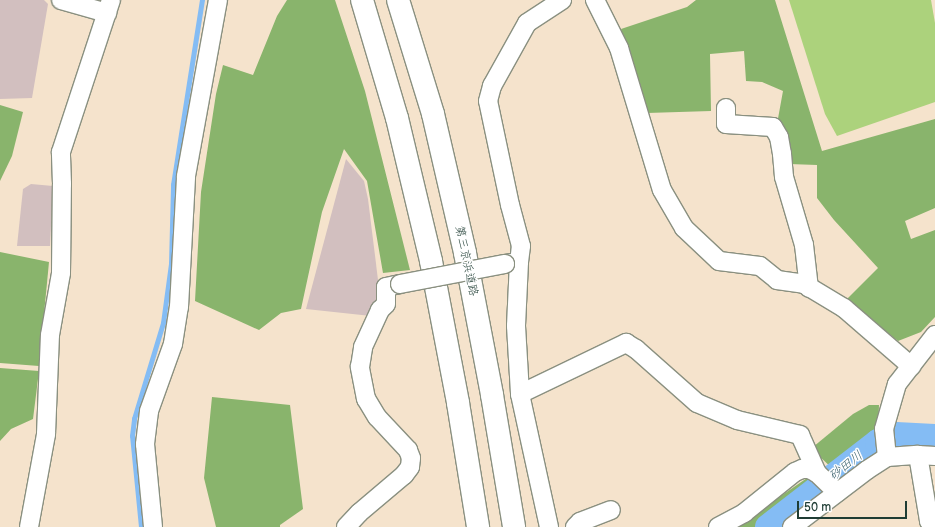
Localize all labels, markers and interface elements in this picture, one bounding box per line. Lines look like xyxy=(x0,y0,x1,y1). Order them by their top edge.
street label: 第三京浜道路 xyxy=(451,224,481,298)
water label: 砂田川 xyxy=(826,448,866,484)
scale bar xyxy=(799,493,909,519)
text: 50 m xyxy=(804,500,831,515)

